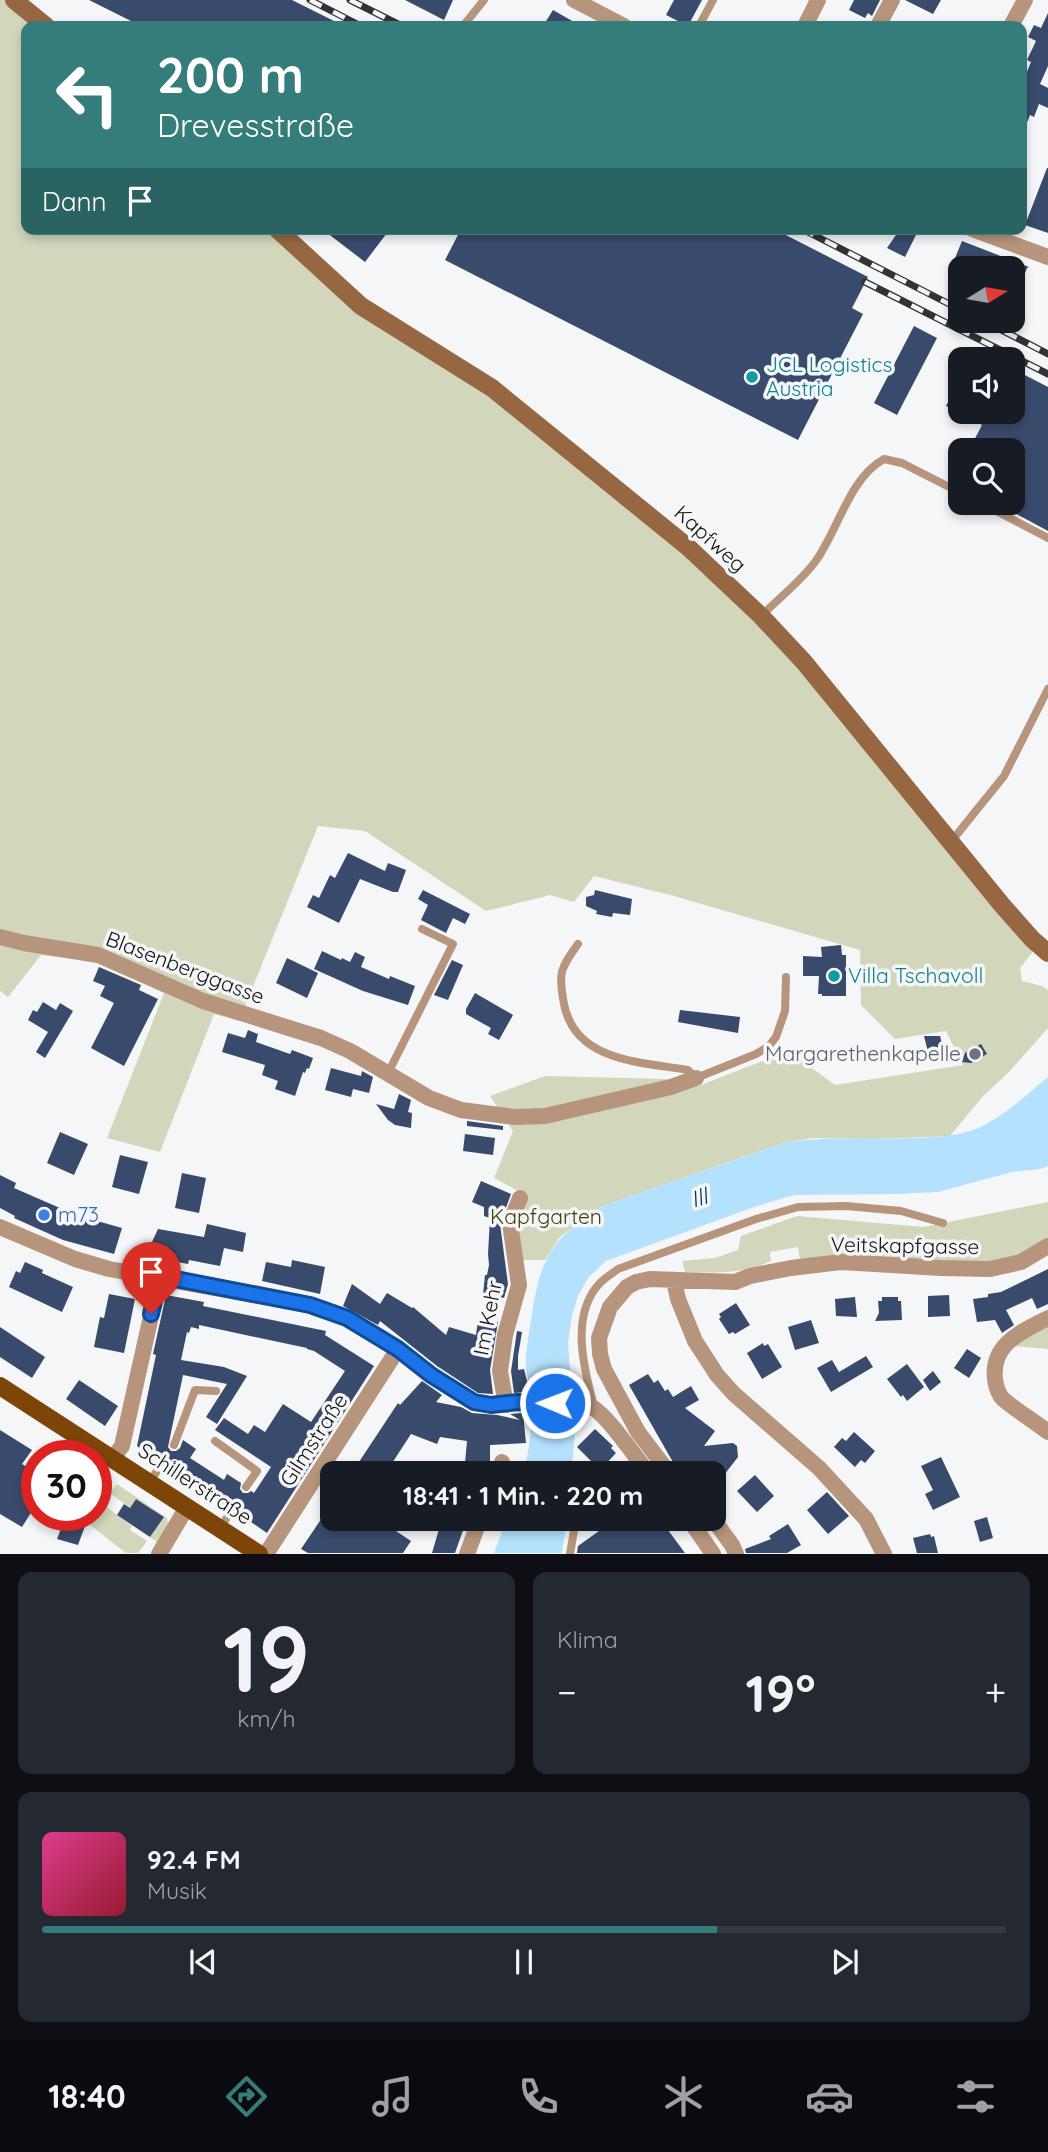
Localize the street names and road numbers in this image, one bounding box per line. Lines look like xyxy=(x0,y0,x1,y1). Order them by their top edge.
street label: Kapfweg xyxy=(669,499,752,577)
street label: Blasenberggasse xyxy=(102,925,268,1009)
street label: Veitskapfgasse xyxy=(830,1231,980,1259)
street label: Im Kehr xyxy=(467,1278,507,1357)
street label: Gilmstraße xyxy=(274,1388,353,1491)
street label: Schillerstraße xyxy=(134,1437,257,1530)

